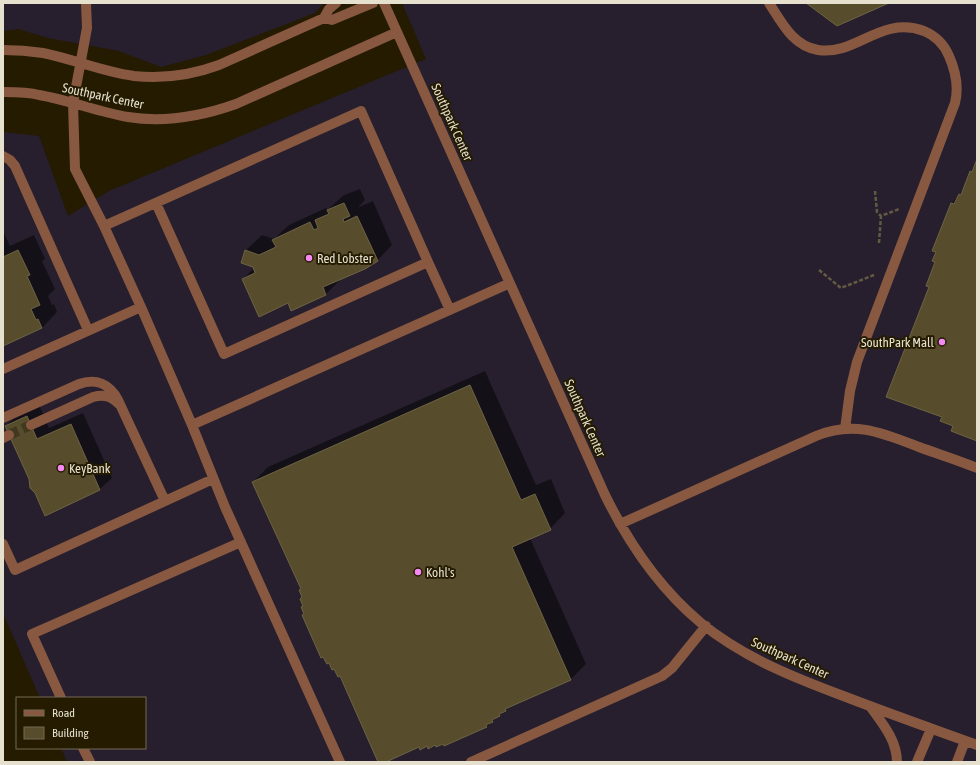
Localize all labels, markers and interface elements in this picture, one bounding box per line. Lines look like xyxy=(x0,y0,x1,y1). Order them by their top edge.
street label: Southpark Center xyxy=(61,80,145,112)
street label: Southpark Center xyxy=(428,81,476,163)
place label: Red Lobster xyxy=(317,251,373,266)
marker: Red Lobster xyxy=(304,253,314,263)
place label: SouthPark Mall xyxy=(861,335,935,350)
marker: SouthPark Mall xyxy=(937,337,947,347)
street label: Southpark Center xyxy=(561,377,609,459)
place label: KeyBank xyxy=(69,461,111,476)
marker: KeyBank xyxy=(56,463,66,473)
place label: Kohl's xyxy=(426,565,455,580)
marker: Kohl's xyxy=(413,567,423,577)
street label: Southpark Center xyxy=(749,634,831,682)
legend xyxy=(16,697,146,749)
text: Road xyxy=(52,706,75,720)
text: Building xyxy=(52,726,90,740)

